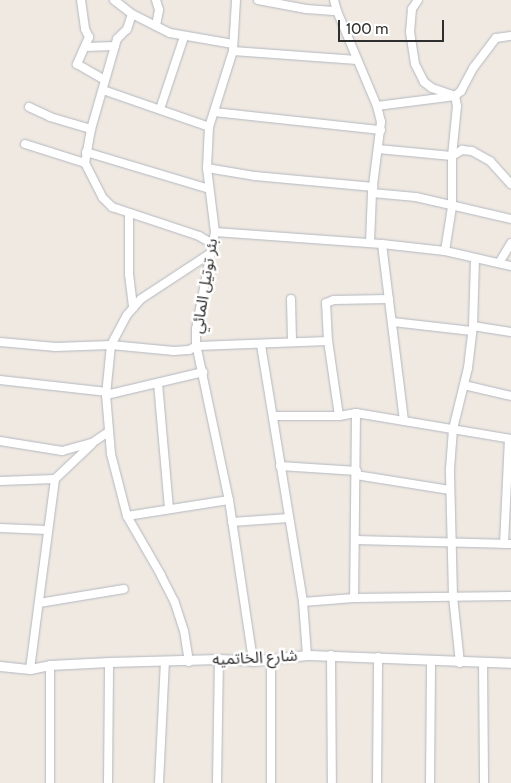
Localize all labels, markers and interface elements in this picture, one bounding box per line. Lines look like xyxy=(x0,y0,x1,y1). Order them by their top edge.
scale bar xyxy=(341,10,447,42)
text: 100 m xyxy=(346,20,388,38)
street label: بئر توتيل المائي xyxy=(188,237,222,335)
street label: شارع الخاتميه xyxy=(212,646,298,670)

